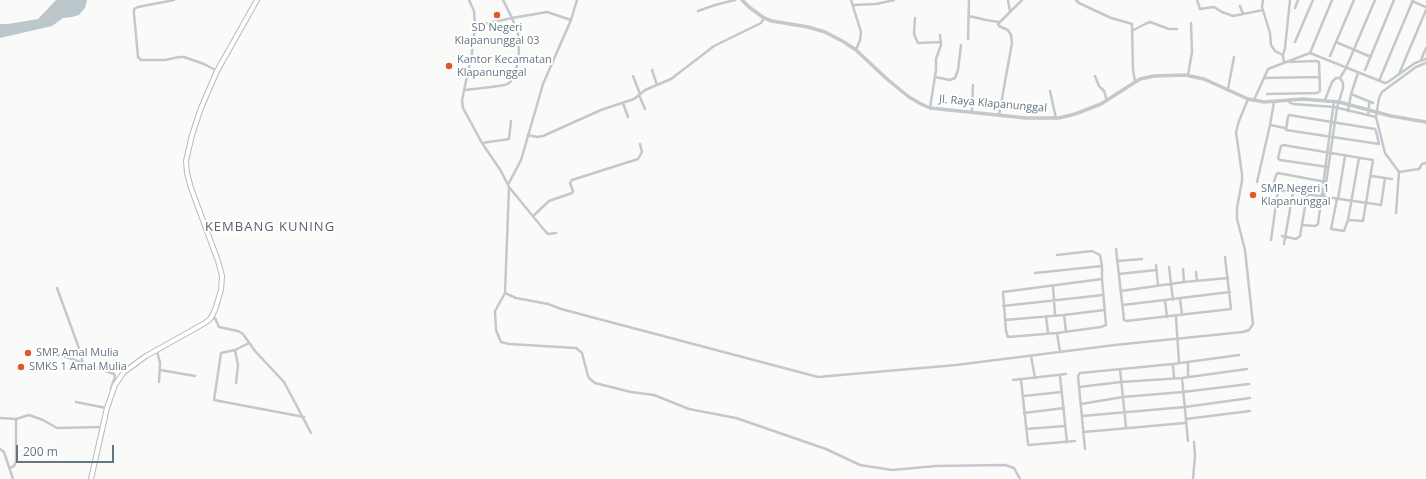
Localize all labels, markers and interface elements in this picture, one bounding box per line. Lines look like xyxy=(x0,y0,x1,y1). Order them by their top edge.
marker: SD Negeri Klapanunggal 03 xyxy=(492,10,502,20)
place label: SD Negeri Klapanunggal 03 xyxy=(455,21,539,47)
place label: Kantor Kecamatan Klapanunggal xyxy=(457,53,552,79)
marker: Kantor Kecamatan Klapanunggal xyxy=(444,61,454,71)
street label: Jl. Raya Klapanunggal xyxy=(938,93,1048,115)
place label: SMP Negeri 1 Klapanunggal xyxy=(1261,182,1331,208)
marker: SMP Negeri 1 Klapanunggal xyxy=(1248,190,1258,200)
district label: KEMBANG KUNING xyxy=(205,219,335,235)
place label: SMP Amal Mulia xyxy=(36,346,119,360)
marker: SMP Amal Mulia xyxy=(23,348,33,358)
place label: SMKS 1 Amal Mulia xyxy=(29,360,127,374)
marker: SMKS 1 Amal Mulia xyxy=(16,362,26,372)
scale bar xyxy=(18,437,116,463)
text: 200 m xyxy=(23,443,58,460)

